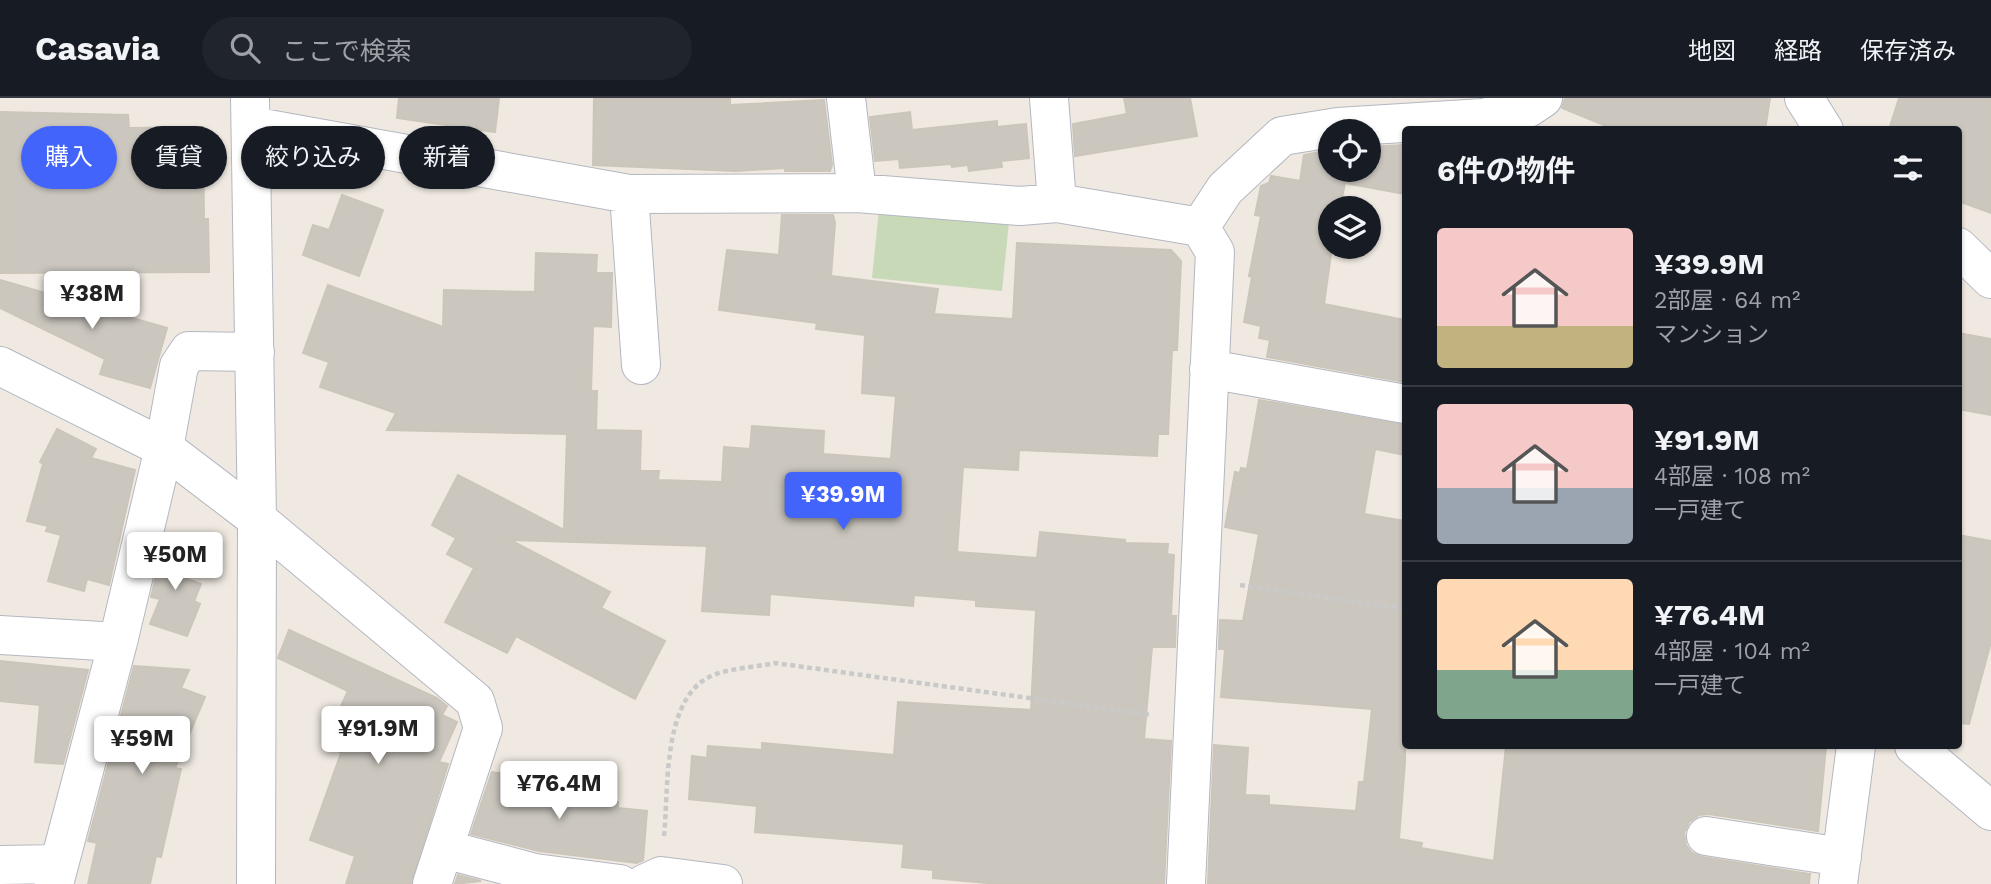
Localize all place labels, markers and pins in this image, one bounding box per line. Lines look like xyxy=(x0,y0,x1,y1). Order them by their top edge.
pin: ¥38M xyxy=(51,272,133,331)
pin: ¥39.9M xyxy=(786,472,900,532)
pin: ¥50M xyxy=(134,532,216,592)
pin: ¥91.9M xyxy=(321,706,435,766)
pin: ¥59M xyxy=(101,716,183,776)
pin: ¥76.4M xyxy=(502,762,616,821)

